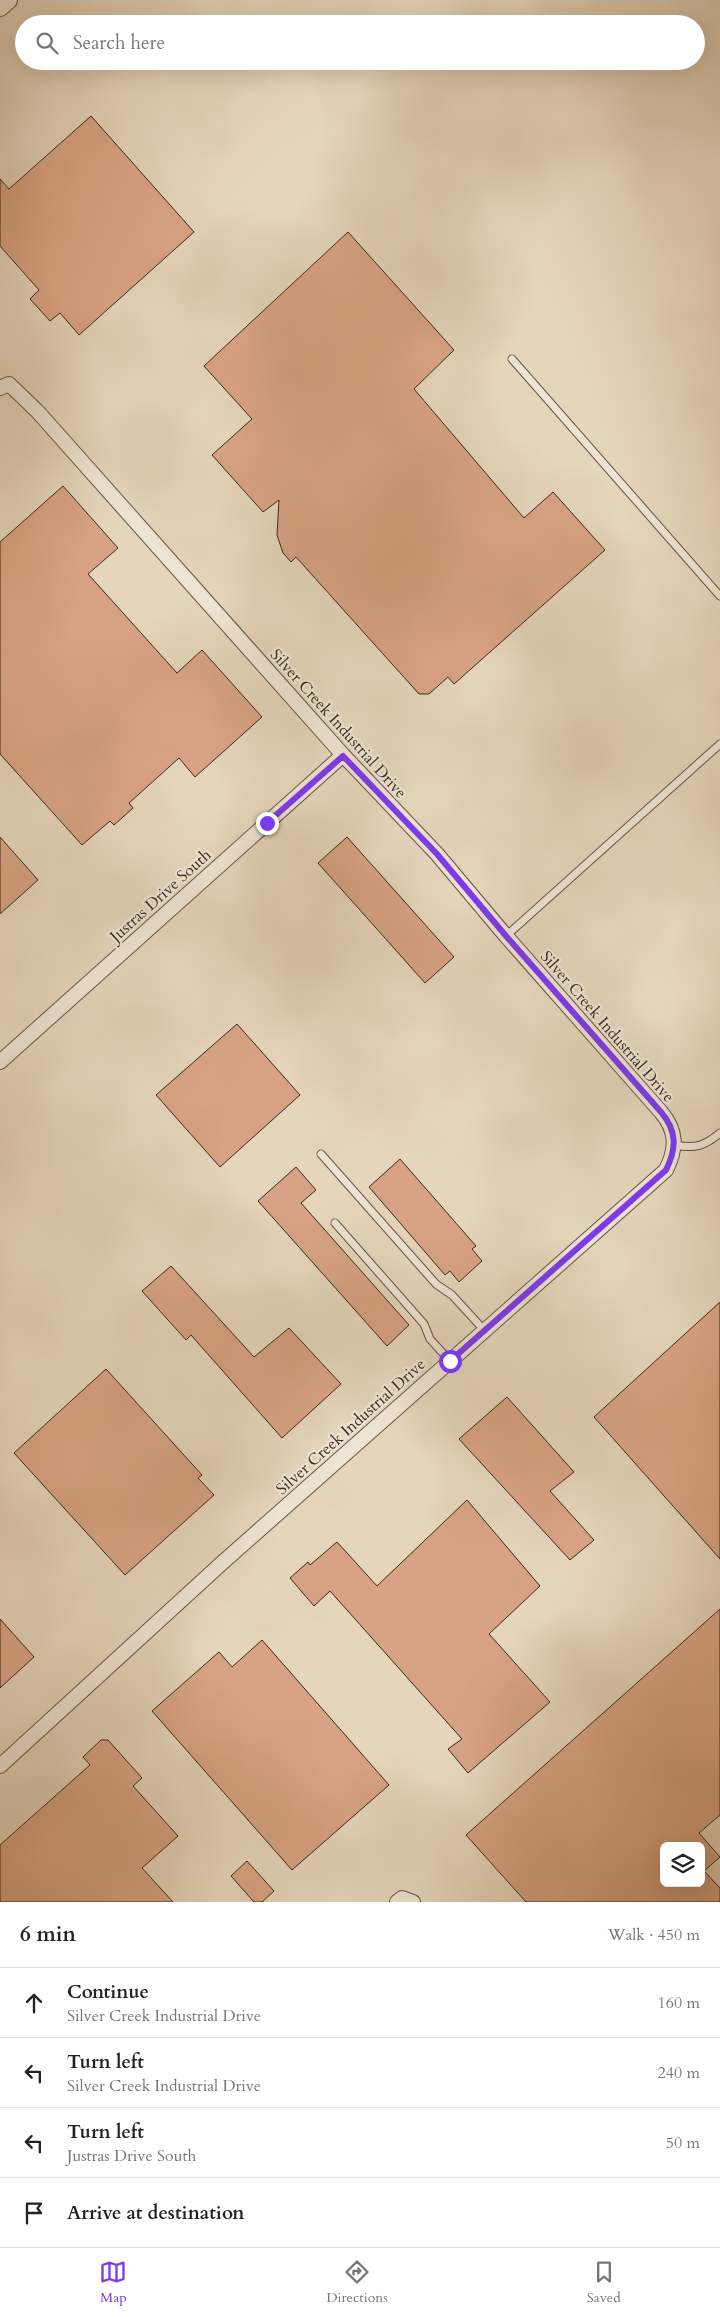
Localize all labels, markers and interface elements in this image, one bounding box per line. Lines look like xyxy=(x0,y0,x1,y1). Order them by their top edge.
search box xyxy=(15,15,705,70)
icon: search xyxy=(33,29,61,57)
text: Search here xyxy=(73,30,165,56)
street label: Silver Creek Industrial Drive xyxy=(265,644,411,803)
route end xyxy=(256,812,279,835)
street label: Justras Drive South xyxy=(104,844,216,949)
street label: Silver Creek Industrial Drive xyxy=(535,946,679,1107)
route start xyxy=(439,1350,462,1373)
street label: Silver Creek Industrial Drive xyxy=(271,1354,430,1500)
map controls xyxy=(660,1842,705,1887)
button: layers xyxy=(660,1842,705,1887)
text: 6 min xyxy=(20,1920,76,1949)
text: Walk · 450 m xyxy=(608,1924,700,1946)
text: Continue xyxy=(67,1979,149,2005)
icon: ahead xyxy=(20,1989,48,2017)
text: 160 m xyxy=(658,1992,700,2014)
text: Silver Creek Industrial Drive xyxy=(67,2005,261,2027)
text: Turn left xyxy=(67,2049,144,2075)
icon: left xyxy=(20,2059,48,2087)
text: 240 m xyxy=(658,2062,700,2084)
text: Silver Creek Industrial Drive xyxy=(67,2075,261,2097)
text: Turn left xyxy=(67,2119,144,2145)
icon: left xyxy=(20,2129,48,2157)
text: 50 m xyxy=(666,2132,700,2154)
text: Justras Drive South xyxy=(67,2145,196,2167)
icon: arrive xyxy=(20,2199,48,2227)
text: Arrive at destination xyxy=(67,2200,244,2226)
tab: Map xyxy=(99,2258,127,2307)
tab: Directions xyxy=(326,2258,388,2307)
tab: Saved xyxy=(587,2258,621,2307)

